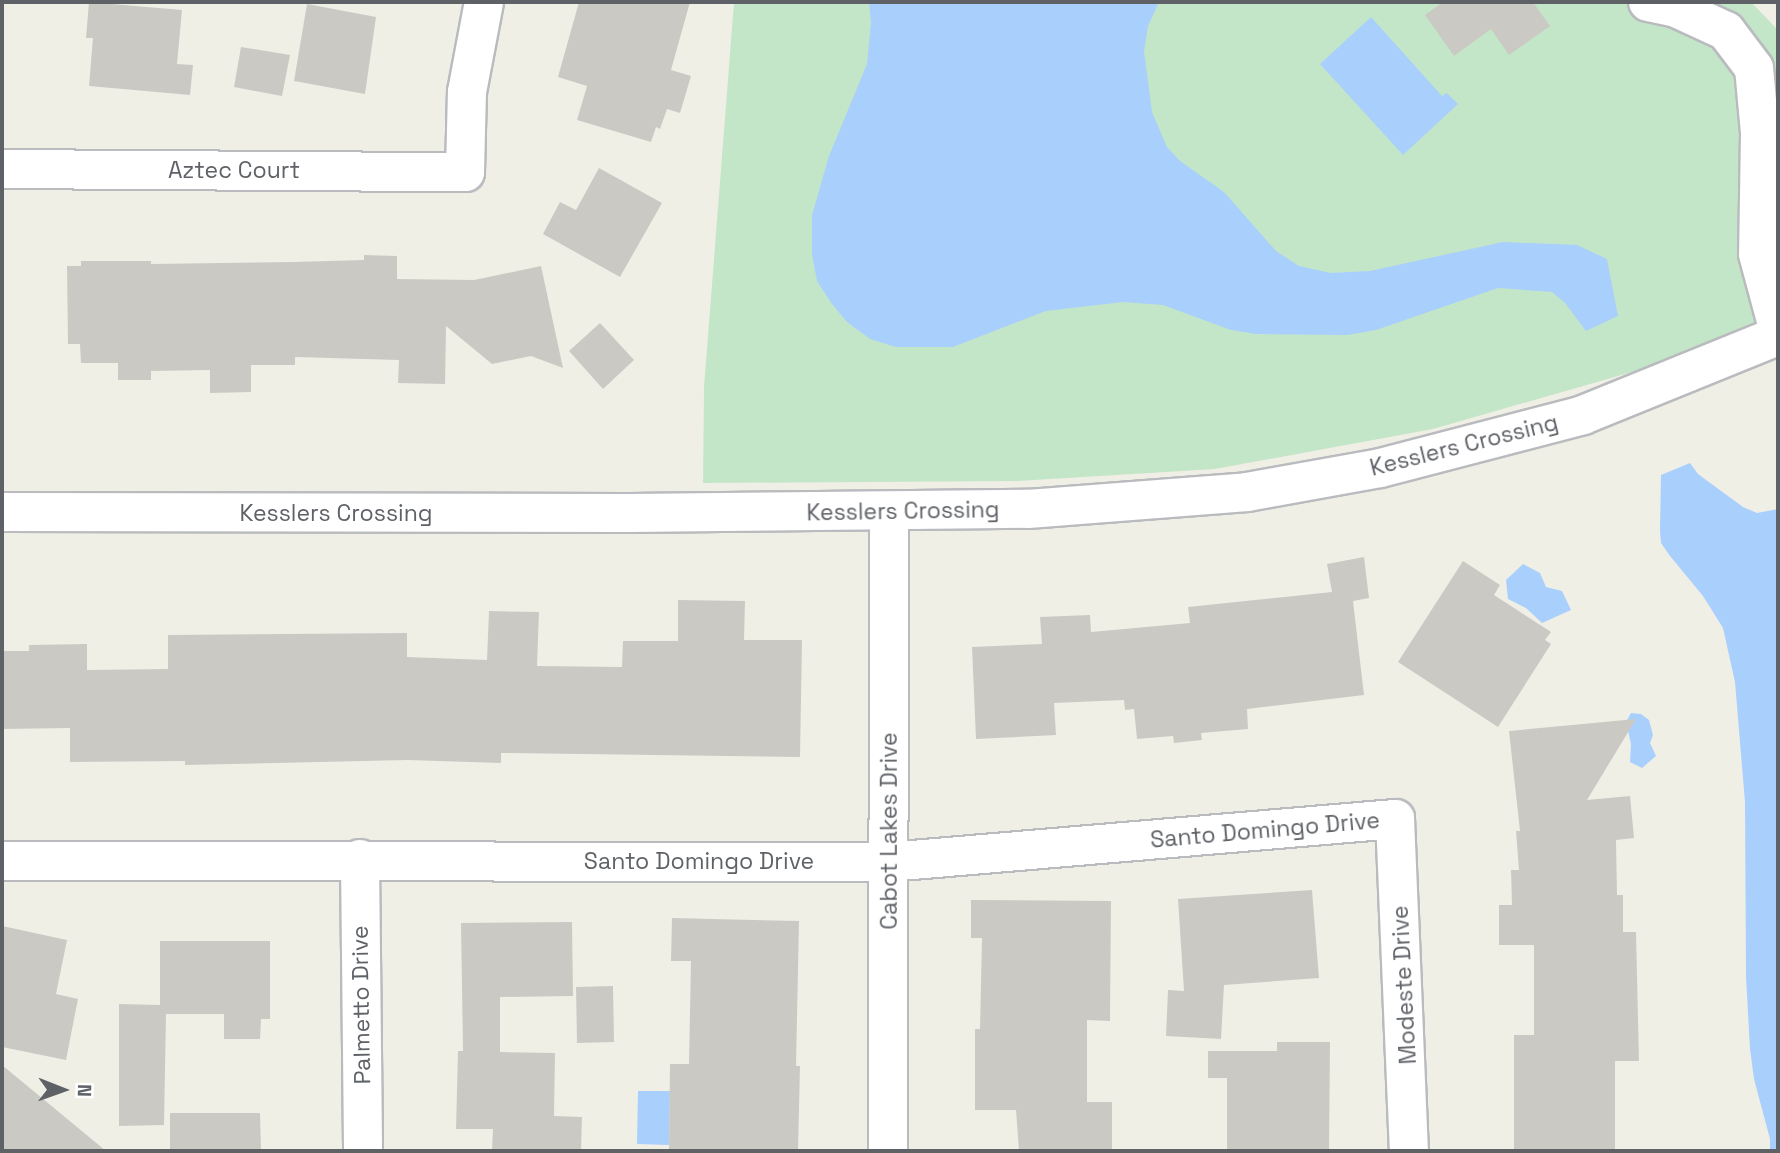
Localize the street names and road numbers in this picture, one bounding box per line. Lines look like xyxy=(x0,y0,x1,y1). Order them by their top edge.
street label: Aztec Court xyxy=(168,156,300,184)
street label: Kesslers Crossing xyxy=(1367,408,1561,482)
street label: Kesslers Crossing xyxy=(806,496,1000,526)
street label: Kesslers Crossing xyxy=(239,499,433,527)
street label: Cabot Lakes Drive xyxy=(875,732,903,930)
street label: Santo Domingo Drive xyxy=(1149,806,1381,854)
street label: Santo Domingo Drive xyxy=(584,847,814,875)
street label: Modeste Drive xyxy=(1386,905,1422,1065)
street label: Palmetto Drive xyxy=(346,925,376,1085)

